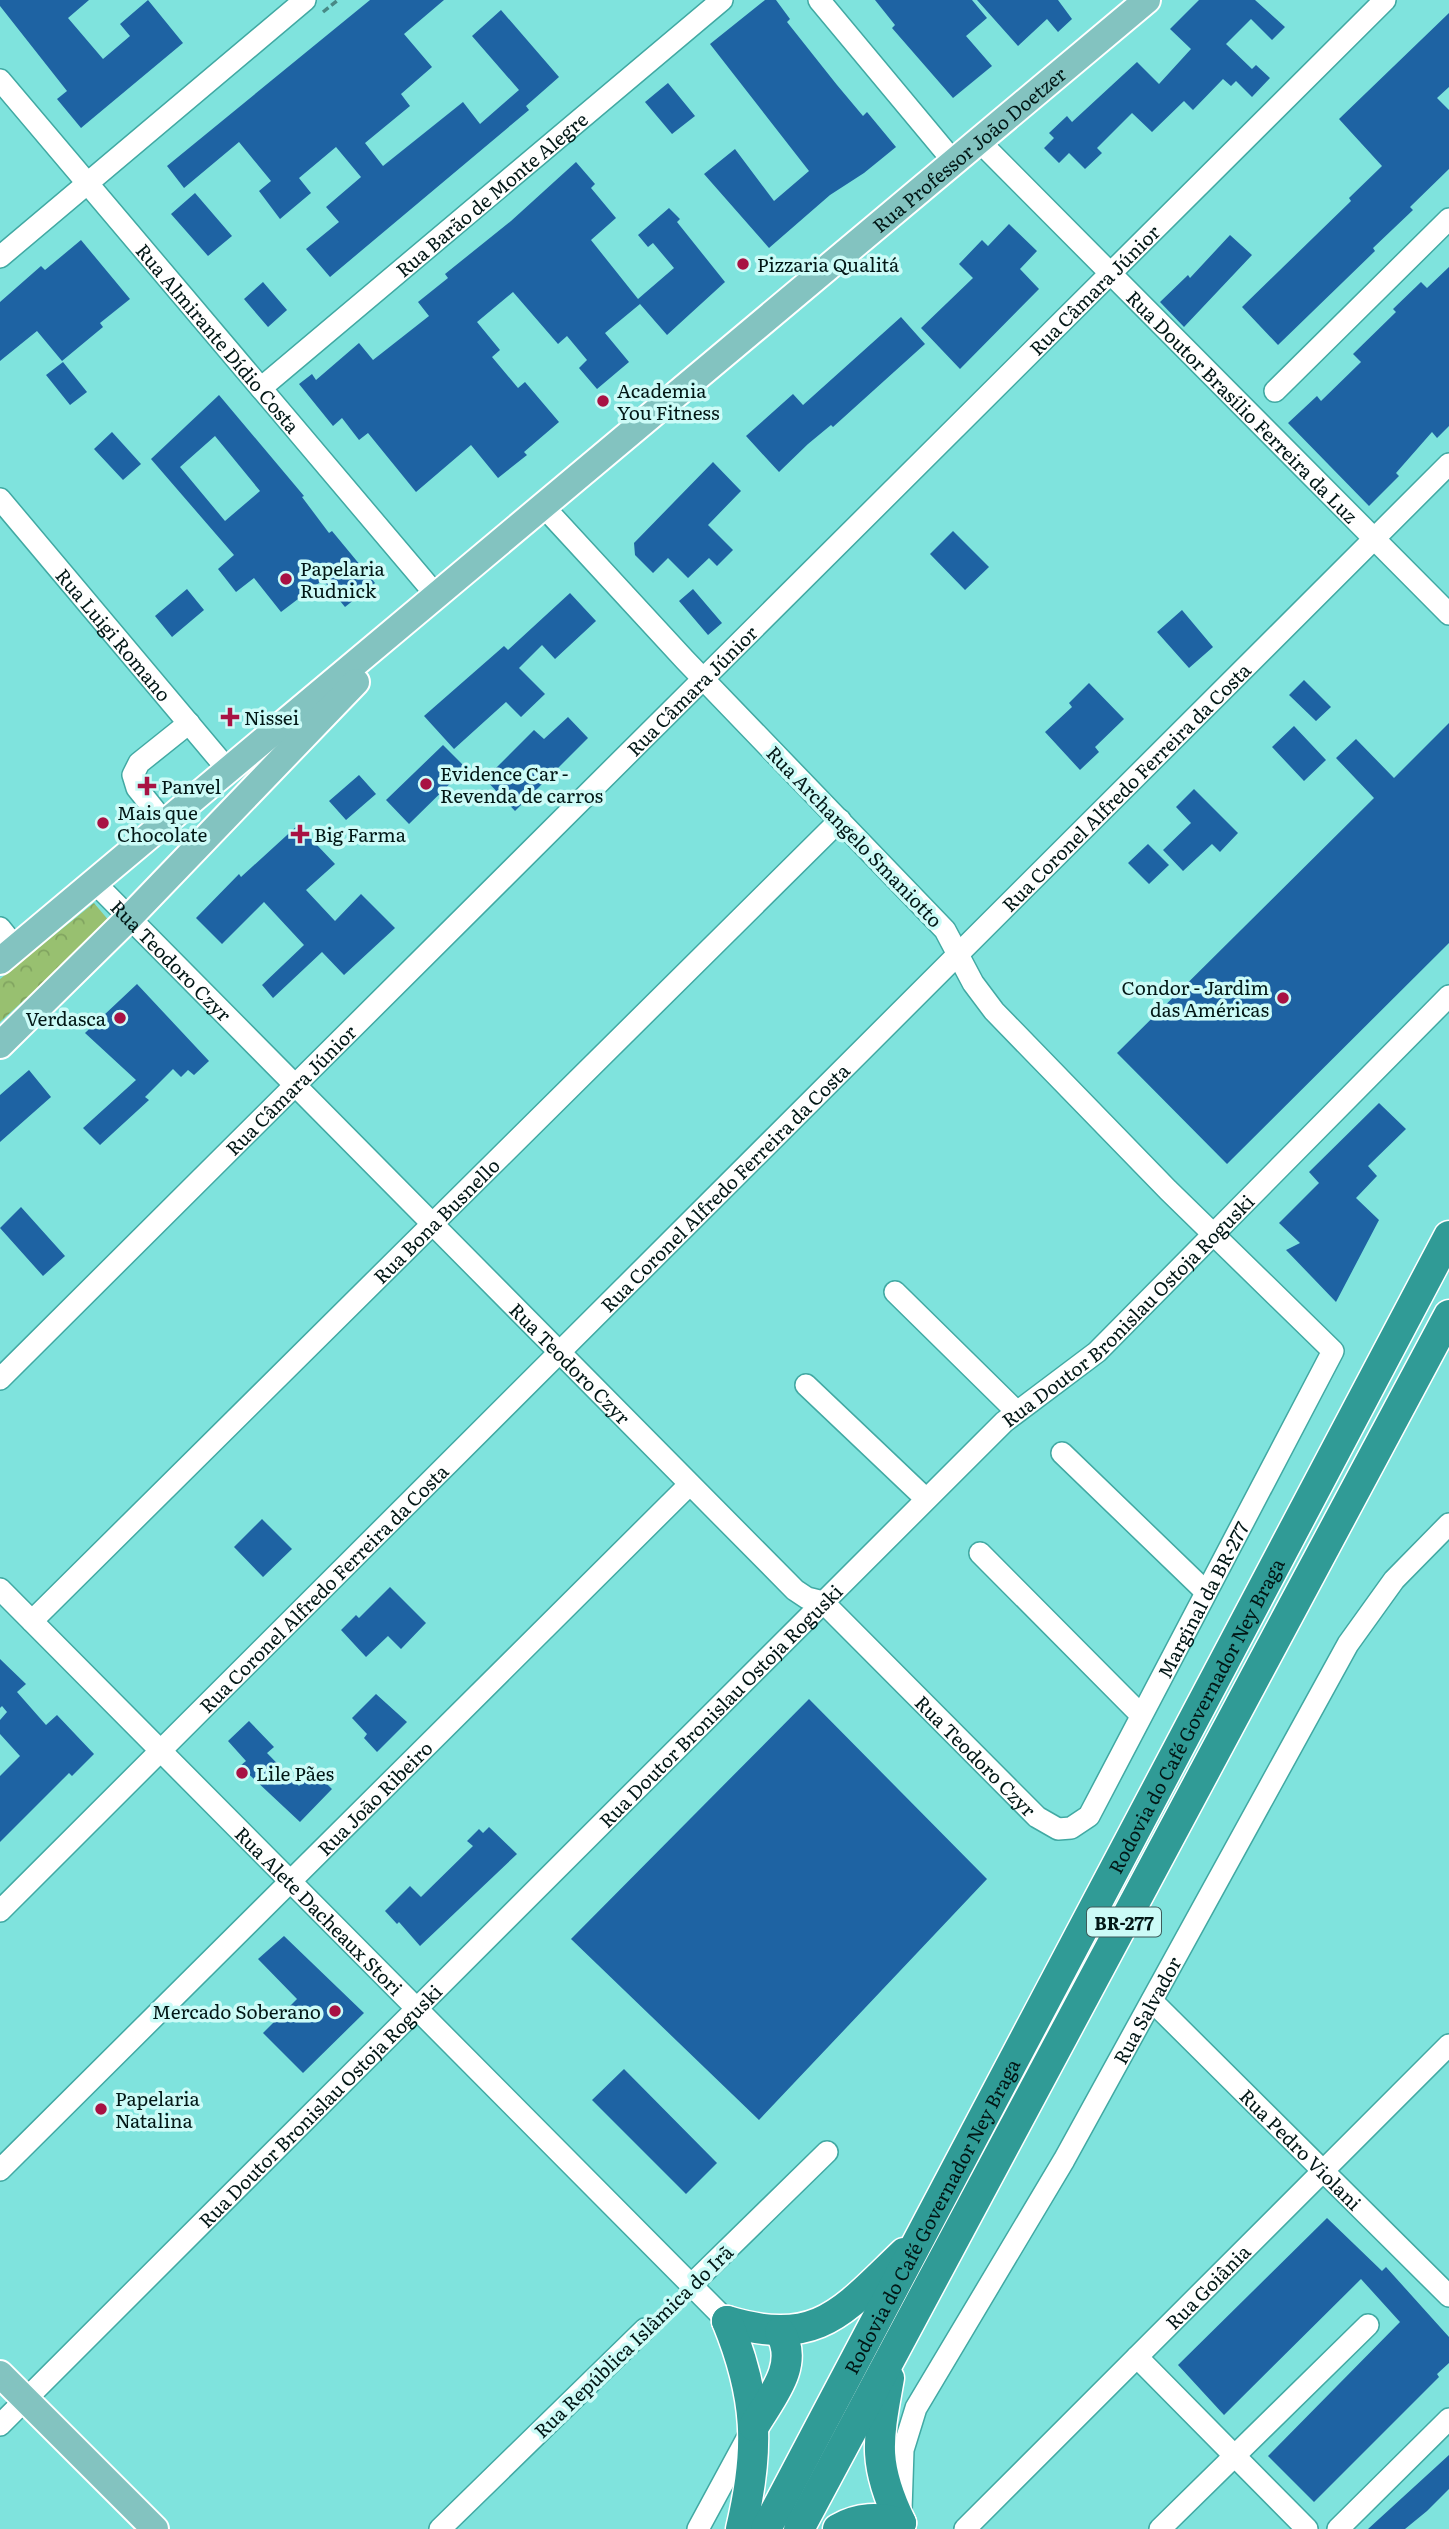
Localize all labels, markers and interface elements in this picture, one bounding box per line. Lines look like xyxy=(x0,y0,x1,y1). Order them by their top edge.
street label: Rua Professor João Doetzer xyxy=(866,60,1072,239)
street label: Rua Barão de Monte Alegre xyxy=(389,105,593,283)
street label: Rua Câmara Júnior xyxy=(1022,218,1166,361)
street label: Rua Almirante Dídio Costa xyxy=(130,237,307,439)
place label: Pizzaria Qualitá xyxy=(757,250,900,278)
marker: Pizzaria Qualitá xyxy=(735,256,751,272)
street label: Rua Doutor Brasílio Ferreira da Luz xyxy=(1121,284,1365,529)
place label: Academia You Fitness xyxy=(617,376,720,426)
marker: Academia You Fitness xyxy=(595,393,611,409)
place label: Papelaria Rudnick xyxy=(300,554,386,604)
street label: Rua Luigi Romano xyxy=(50,562,178,707)
marker: Papelaria Rudnick xyxy=(278,571,294,587)
street label: Rua Câmara Júnior xyxy=(620,619,763,762)
street label: Rua Coronel Alfredo Ferreira da Costa xyxy=(995,656,1257,917)
place label: Nissei xyxy=(244,703,299,731)
marker: Nissei xyxy=(222,709,238,725)
street label: Rua Archangelo Smaniotto xyxy=(761,739,949,933)
place label: Evidence Car - Revenda de carros xyxy=(440,759,604,809)
place label: Panvel xyxy=(161,772,221,800)
marker: Evidence Car - Revenda de carros xyxy=(418,776,434,792)
marker: Panvel xyxy=(139,778,155,794)
place label: Mais que Chocolate xyxy=(117,798,208,848)
marker: Mais que Chocolate xyxy=(95,815,111,831)
place label: Big Farma xyxy=(314,820,407,848)
marker: Big Farma xyxy=(292,826,308,842)
street label: Rua Teodoro Czyr xyxy=(105,893,238,1027)
place label: Condor - Jardim das Américas xyxy=(1122,973,1269,1023)
marker: Condor - Jardim das Américas xyxy=(1275,990,1291,1006)
place label: Verdasca xyxy=(25,1004,107,1032)
marker: Verdasca xyxy=(112,1010,128,1026)
street label: Rua Câmara Júnior xyxy=(219,1018,362,1161)
street label: Rua Coronel Alfredo Ferreira da Costa xyxy=(594,1056,856,1318)
street label: Rua Bona Busnello xyxy=(367,1151,506,1290)
street label: Rua Doutor Bronislau Ostoja Roguski xyxy=(995,1188,1260,1433)
street label: Rua Teodoro Czyr xyxy=(504,1296,637,1430)
street label: Rua Coronel Alfredo Ferreira da Costa xyxy=(193,1457,455,1719)
street label: Marginal da BR-277 xyxy=(1150,1516,1255,1683)
street label: Rodovia do Café Governador Ney Braga xyxy=(1101,1552,1291,1878)
street label: Rua Doutor Bronislau Ostoja Roguski xyxy=(592,1578,848,1833)
street label: Rua Teodoro Czyr xyxy=(909,1689,1043,1823)
street label: Rua João Ribeiro xyxy=(310,1734,438,1861)
place label: Lile Pães xyxy=(256,1759,334,1787)
marker: Lile Pães xyxy=(234,1765,250,1781)
street label: Rua Alete Dacheaux Stori xyxy=(229,1820,409,2001)
road number: BR-277 xyxy=(1087,1908,1161,1936)
street label: Rua Salvador xyxy=(1106,1951,1187,2069)
street label: Rua Doutor Bronislau Ostoja Roguski xyxy=(192,1978,448,2234)
place label: Mercado Soberano xyxy=(152,1997,321,2025)
marker: Mercado Soberano xyxy=(327,2003,343,2019)
street label: Rodovia do Café Governador Ney Braga xyxy=(836,2053,1027,2379)
street label: Rua Pedro Violani xyxy=(1234,2082,1368,2216)
place label: Papelaria Natalina xyxy=(115,2084,201,2134)
marker: Papelaria Natalina xyxy=(93,2101,109,2117)
street label: Rua Goiânia xyxy=(1159,2237,1257,2335)
street label: Rua República Islâmica do Irã xyxy=(527,2238,739,2444)

